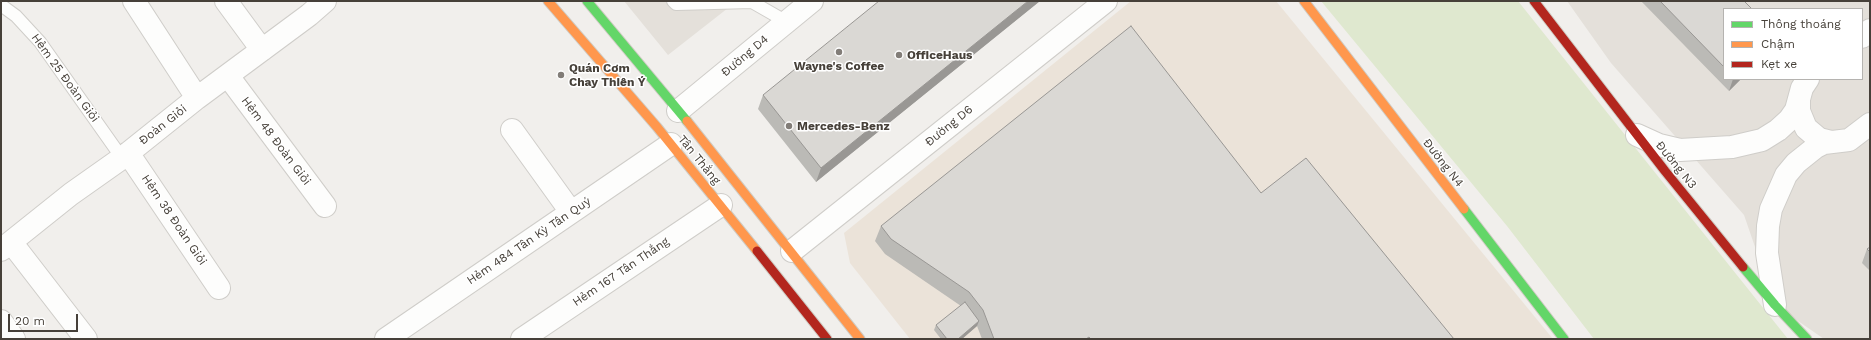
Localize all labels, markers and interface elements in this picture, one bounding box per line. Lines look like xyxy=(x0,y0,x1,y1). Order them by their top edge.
legend xyxy=(1723,8,1863,80)
text: Thông thoáng xyxy=(1761,17,1841,31)
street label: Hẻm 25 Đoàn Giỏi xyxy=(28,31,102,125)
street label: Đường D4 xyxy=(718,32,772,80)
text: Chậm xyxy=(1761,37,1795,51)
marker: Wayne's Coffee xyxy=(834,47,844,57)
place label: OfficeHaus xyxy=(907,48,973,62)
marker: OfficeHaus xyxy=(894,50,904,60)
text: Kẹt xe xyxy=(1761,57,1797,71)
place label: Wayne's Coffee xyxy=(794,59,884,73)
place label: Quán Cơm Chay Thiên Ý xyxy=(569,61,646,89)
marker: Quán Cơm Chay Thiên Ý xyxy=(556,70,566,80)
street label: Hẻm 48 Đoàn Giỏi xyxy=(238,94,314,188)
street label: Đoàn Giỏi xyxy=(136,102,190,148)
street label: Đường D6 xyxy=(922,102,976,150)
place label: Mercedes-Benz xyxy=(797,119,890,133)
marker: Mercedes-Benz xyxy=(784,121,794,131)
street label: Tân Thắng xyxy=(675,132,723,188)
street label: Đường N4 xyxy=(1420,136,1466,190)
street label: Đường N3 xyxy=(1652,138,1700,192)
street label: Hẻm 38 Đoàn Giỏi xyxy=(138,172,210,268)
street label: Hẻm 484 Tân Kỳ Tân Quý xyxy=(464,194,594,288)
street label: Hẻm 167 Tân Thắng xyxy=(570,234,672,310)
scale bar xyxy=(10,306,80,332)
text: 20 m xyxy=(15,314,45,328)

